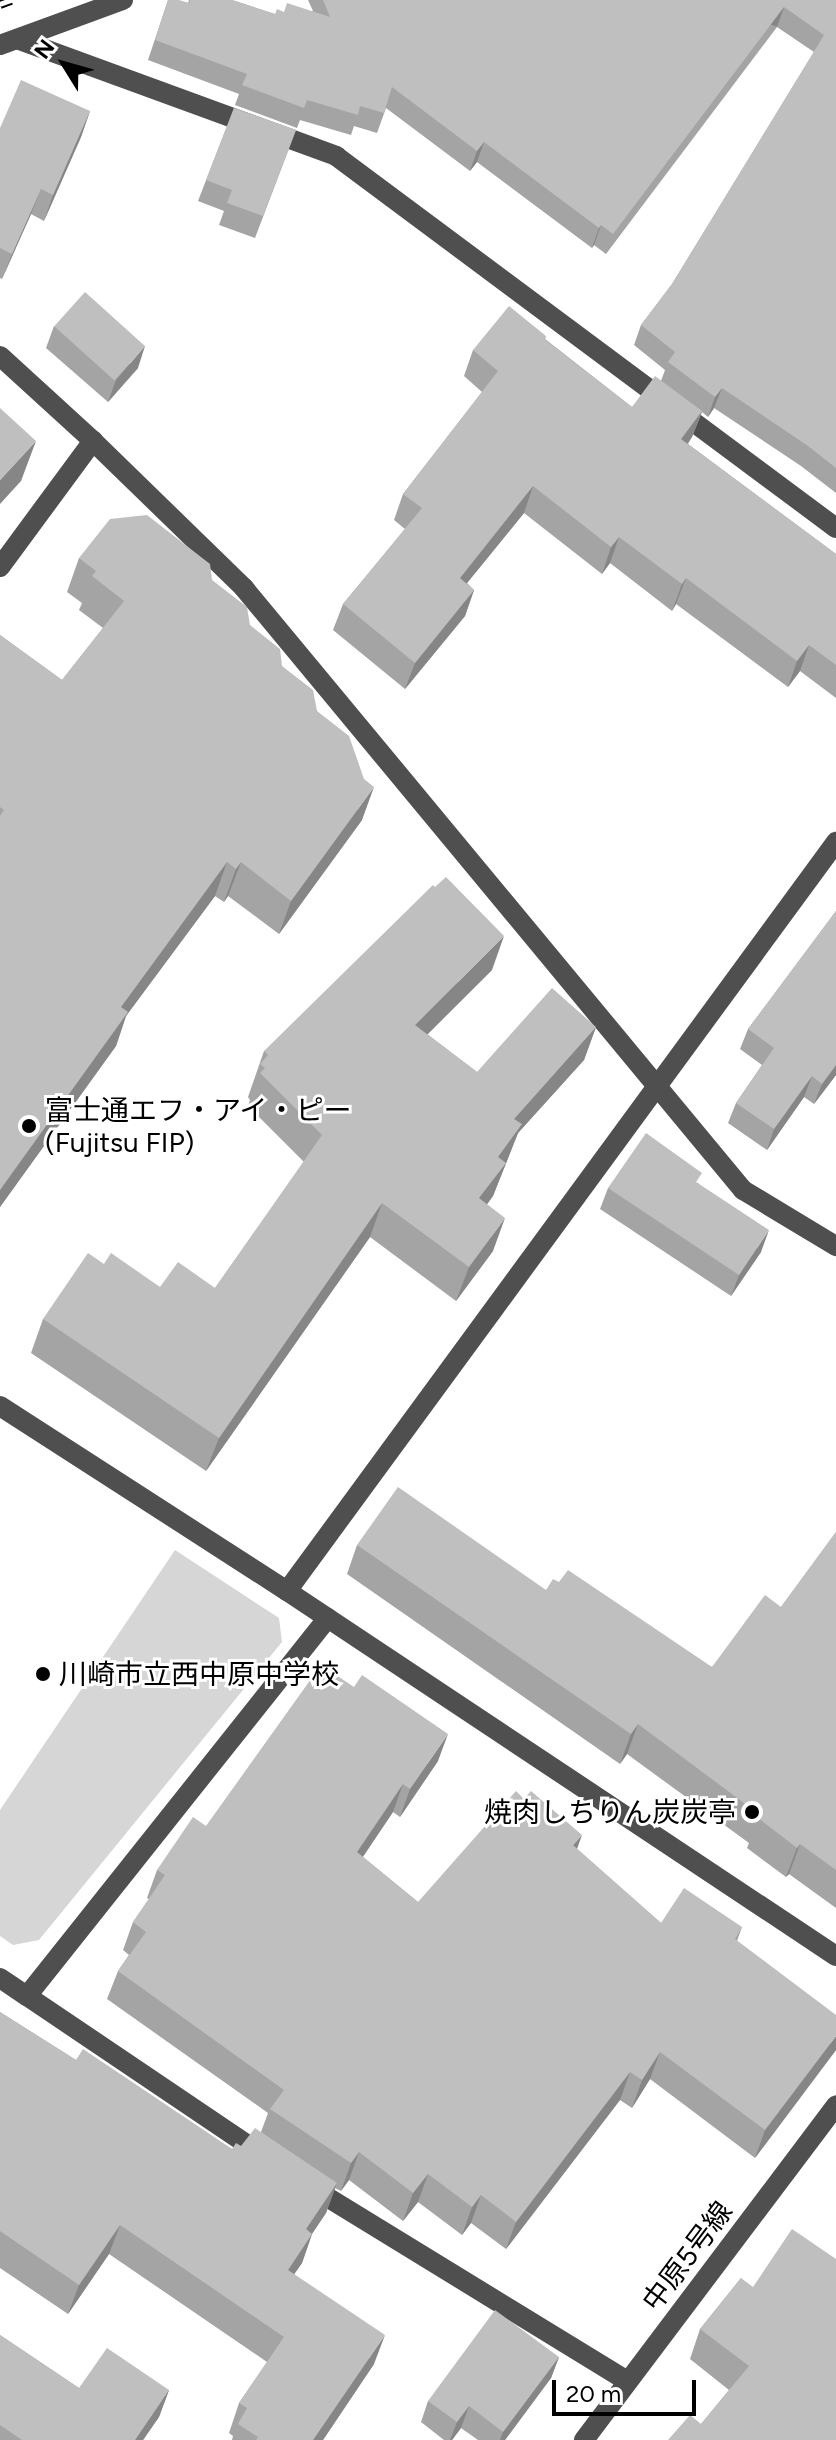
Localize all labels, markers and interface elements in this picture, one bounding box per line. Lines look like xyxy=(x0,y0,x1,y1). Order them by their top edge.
north arrow xyxy=(24,24,104,104)
text: N xyxy=(29,34,60,64)
place label: 富士通エフ・アイ・ピー (Fujitsu FIP) xyxy=(45,1093,353,1159)
marker: 富士通エフ・アイ・ピー (Fujitsu FIP) xyxy=(20,1117,38,1135)
place label: 川崎市立西中原中学校 xyxy=(59,1657,339,1691)
marker: 川崎市立西中原中学校 xyxy=(34,1665,52,1683)
place label: 焼肉しちりん炭炭亭 xyxy=(484,1795,736,1829)
marker: 焼肉しちりん炭炭亭 xyxy=(743,1803,761,1821)
street label: 中原5号線 xyxy=(635,2195,739,2317)
scale bar xyxy=(556,2364,700,2414)
text: 20 m xyxy=(566,2379,621,2408)

